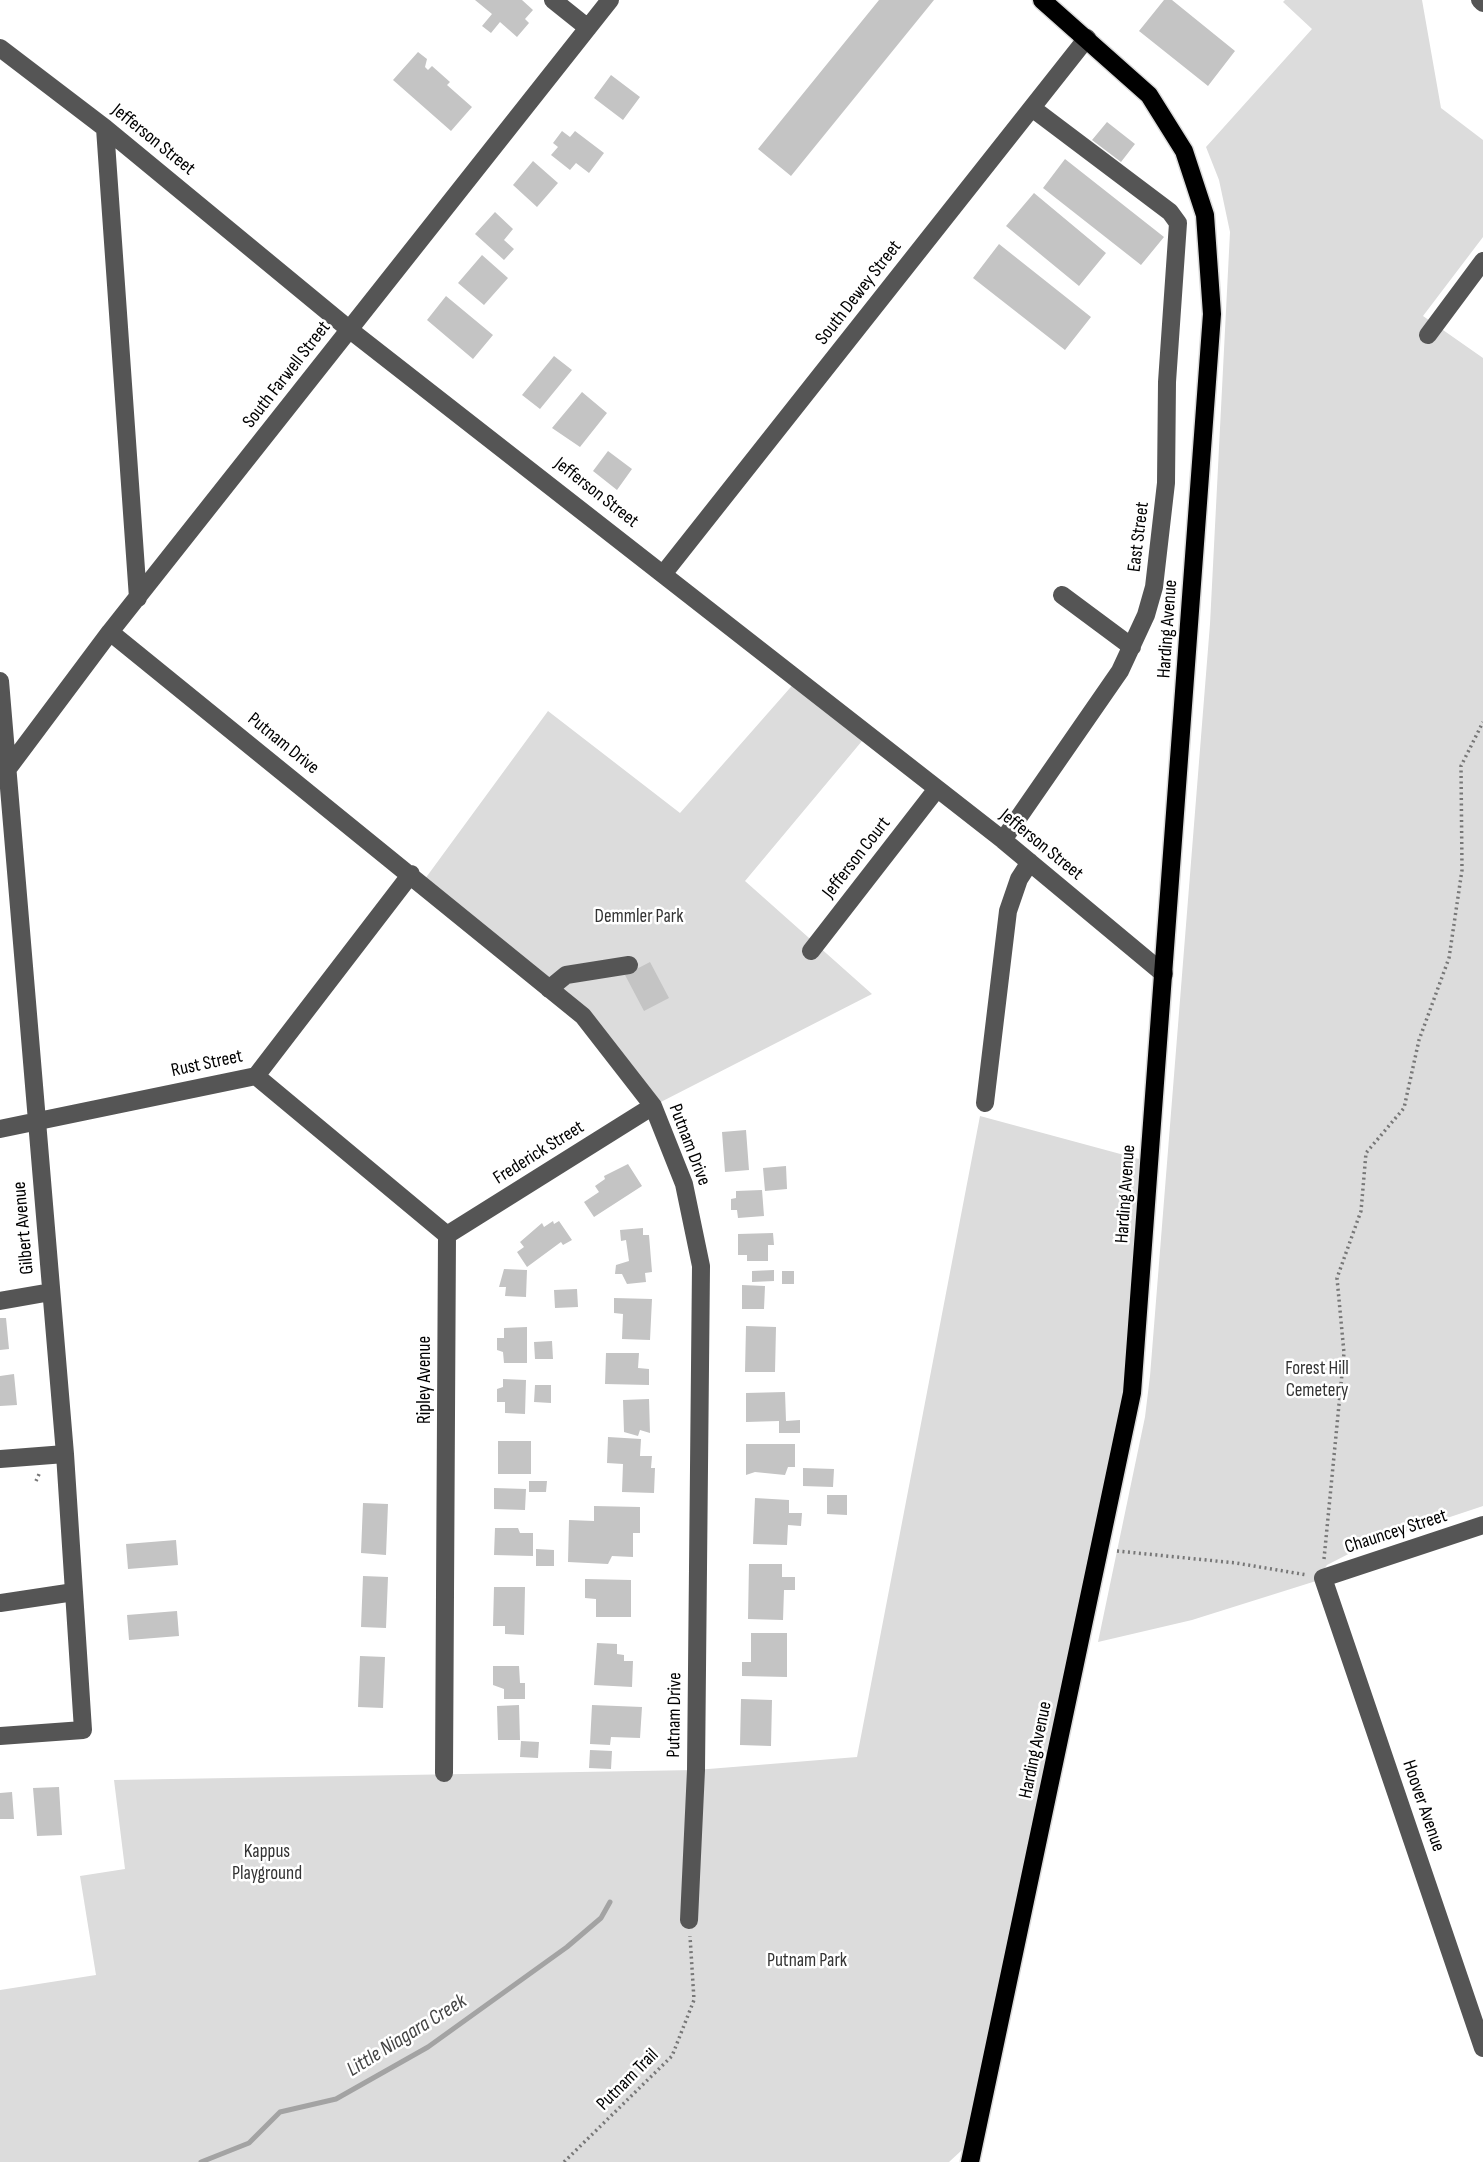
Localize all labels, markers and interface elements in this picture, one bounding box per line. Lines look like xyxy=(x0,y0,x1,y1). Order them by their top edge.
street label: Jefferson Street xyxy=(107,99,199,181)
street label: South Dewey Street xyxy=(811,236,907,350)
street label: South Farwell Street xyxy=(238,317,336,433)
street label: Jefferson Street xyxy=(549,453,643,533)
street label: East Street xyxy=(1123,501,1155,573)
street label: Harding Avenue xyxy=(1153,579,1183,679)
street label: Putnam Drive xyxy=(243,708,323,780)
street label: Jefferson Street xyxy=(995,804,1087,886)
street label: Jefferson Court xyxy=(818,813,896,903)
park label: Demmler Park xyxy=(595,906,683,928)
street label: Rust Street xyxy=(169,1045,245,1083)
street label: Putnam Drive xyxy=(663,1101,715,1189)
street label: Frederick Street xyxy=(490,1116,588,1190)
street label: Harding Avenue xyxy=(1111,1144,1141,1244)
street label: Gilbert Avenue xyxy=(9,1181,39,1275)
street label: Ripley Avenue xyxy=(414,1336,436,1424)
park label: Forest Hill Cemetery xyxy=(1285,1358,1349,1402)
street label: Chauncey Street xyxy=(1342,1505,1450,1559)
street label: Putnam Drive xyxy=(663,1672,687,1758)
street label: Harding Avenue xyxy=(1015,1699,1057,1801)
street label: Hoover Avenue xyxy=(1397,1757,1449,1855)
park label: Kappus Playground xyxy=(232,1841,302,1885)
park label: Putnam Park xyxy=(767,1950,847,1972)
water label: Little Niagara Creek xyxy=(343,1989,471,2083)
street label: Putnam Trail xyxy=(592,2044,664,2116)

